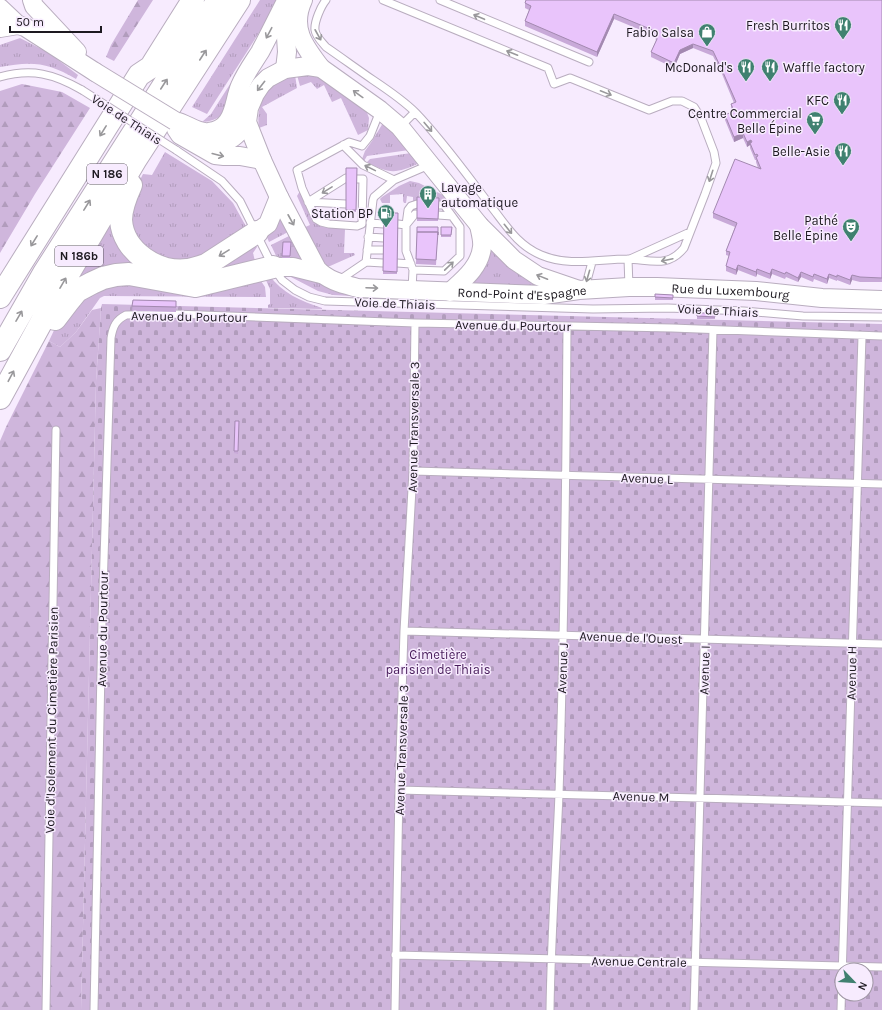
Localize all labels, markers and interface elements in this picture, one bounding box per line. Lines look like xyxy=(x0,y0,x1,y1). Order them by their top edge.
scale bar xyxy=(10,8,101,34)
one-way arrow xyxy=(473,12,485,20)
text: 50 m xyxy=(16,15,44,29)
restaurant icon: Fresh Burritos xyxy=(833,15,853,40)
place label: Fresh Burritos xyxy=(746,18,830,33)
shop icon: Fabio Salsa xyxy=(697,22,717,47)
place label: Fabio Salsa xyxy=(626,25,694,40)
one-way arrow xyxy=(265,27,273,39)
one-way arrow xyxy=(315,29,323,41)
one-way arrow xyxy=(506,49,518,57)
one-way arrow xyxy=(198,50,207,61)
restaurant icon: McDonald's xyxy=(736,57,756,82)
restaurant icon: Waffle factory xyxy=(760,57,780,82)
place label: McDonald's xyxy=(665,60,733,75)
place label: Waffle factory xyxy=(783,60,865,75)
one-way arrow xyxy=(161,78,169,90)
one-way arrow xyxy=(257,81,265,92)
one-way arrow xyxy=(600,89,612,97)
one-way arrow xyxy=(353,90,364,98)
restaurant icon: KFC xyxy=(832,90,852,115)
street label: Voie de Thiais xyxy=(89,91,165,148)
place label: KFC xyxy=(806,93,829,108)
place label: Centre Commercial Belle Épine xyxy=(688,106,802,136)
supermarket icon: Centre Commercial Belle Épine xyxy=(805,110,825,135)
one-way arrow xyxy=(423,121,432,132)
one-way arrow xyxy=(99,125,107,137)
restaurant icon: Belle-Asie xyxy=(833,141,853,166)
place label: Belle-Asie xyxy=(772,144,830,159)
one-way arrow xyxy=(211,151,224,159)
road number: N 186 xyxy=(87,164,127,184)
one-way arrow xyxy=(364,164,376,171)
one-way arrow xyxy=(707,170,715,182)
place label: Lavage automatique xyxy=(441,180,519,211)
building icon: Lavage automatique xyxy=(418,184,438,209)
one-way arrow xyxy=(322,186,333,194)
one-way arrow xyxy=(83,200,91,211)
fuel station icon: Station BP xyxy=(376,203,396,228)
place label: Station BP xyxy=(311,206,373,221)
one-way arrow xyxy=(288,213,296,225)
place label: Pathé Belle Épine xyxy=(773,213,838,243)
theatre icon: Pathé Belle Épine xyxy=(841,217,861,242)
one-way arrow xyxy=(504,224,513,234)
one-way arrow xyxy=(30,235,38,246)
road number: N 186b xyxy=(55,246,103,266)
one-way arrow xyxy=(218,250,230,258)
one-way arrow xyxy=(660,256,673,264)
one-way arrow xyxy=(444,262,454,271)
one-way arrow xyxy=(584,269,592,282)
one-way arrow xyxy=(537,273,549,281)
one-way arrow xyxy=(59,277,67,289)
street label: Rue du Luxembourg xyxy=(671,281,791,303)
street label: Rond-Point d'Espagne xyxy=(457,283,587,303)
one-way arrow xyxy=(365,284,378,292)
street label: Voie de Thiais xyxy=(354,295,436,312)
street label: Voie de Thiais xyxy=(677,301,759,320)
street label: Avenue du Pourtour xyxy=(131,308,247,325)
one-way arrow xyxy=(16,310,24,322)
street label: Avenue du Pourtour xyxy=(455,317,571,334)
street label: Avenue Transversale 3 xyxy=(405,361,422,493)
one-way arrow xyxy=(8,370,16,382)
street label: Avenue L xyxy=(621,470,673,487)
street label: Avenue du Pourtour xyxy=(94,571,111,687)
street label: Voie d'Isolement du Cimetière Parisien xyxy=(42,606,61,834)
street label: Avenue de l'Ouest xyxy=(579,628,683,647)
street label: Avenue J xyxy=(554,642,571,694)
street label: Avenue I xyxy=(696,645,713,695)
street label: Avenue H xyxy=(844,646,859,700)
park label: Cimetière parisien de Thiais xyxy=(385,647,491,677)
street label: Avenue Transversale 3 xyxy=(392,684,411,816)
street label: Avenue M xyxy=(612,788,670,805)
street label: Avenue Centrale xyxy=(591,953,687,970)
north arrow xyxy=(834,962,874,1002)
text: N xyxy=(855,980,870,992)

